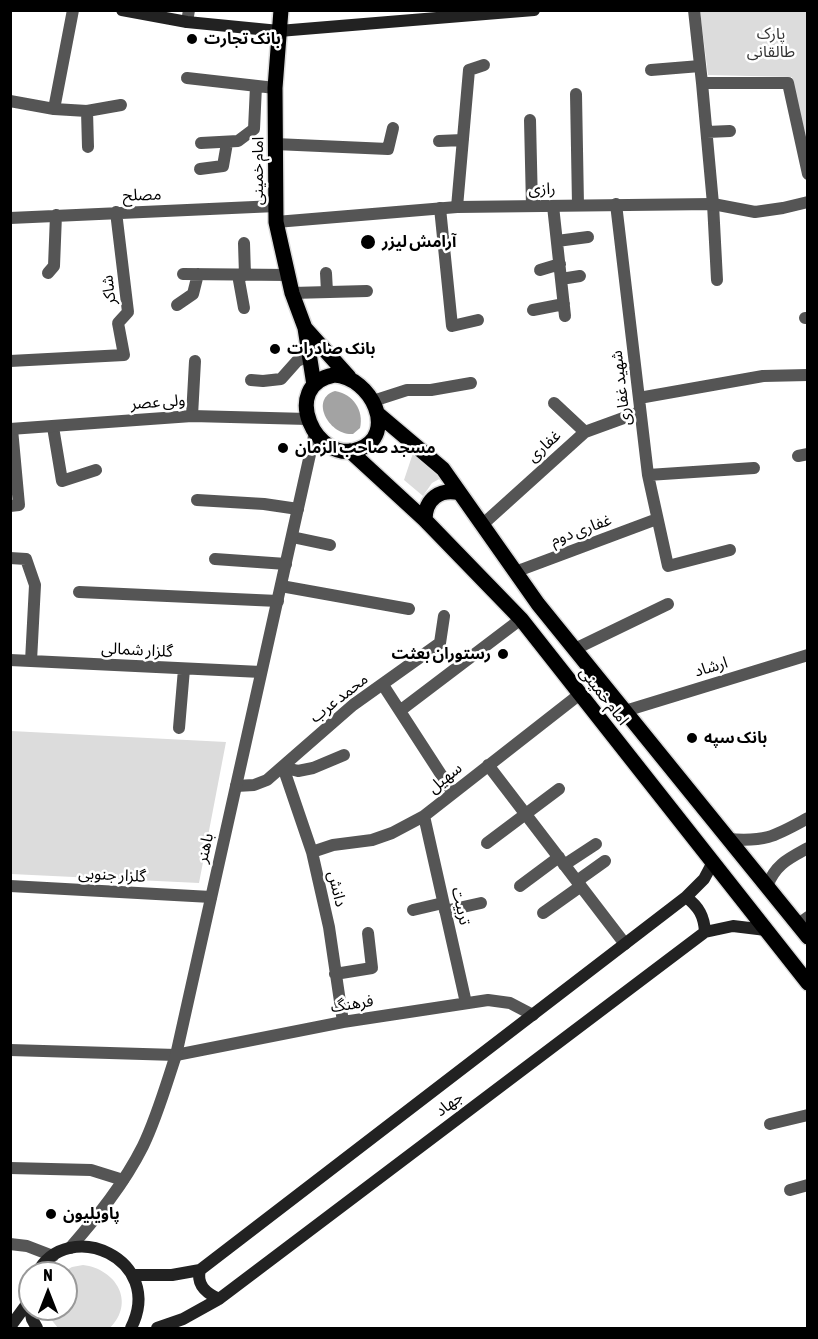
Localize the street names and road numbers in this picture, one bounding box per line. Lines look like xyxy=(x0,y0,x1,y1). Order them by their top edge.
street label: امام خمینی xyxy=(248,137,268,205)
street label: رازی xyxy=(528,179,556,199)
street label: مصلح xyxy=(122,185,162,205)
street label: شاکر xyxy=(98,274,120,306)
street label: شهید غفاری xyxy=(607,349,635,427)
street label: ولی عصر xyxy=(130,391,186,413)
street label: غفاری xyxy=(523,426,565,466)
street label: غفاری دوم xyxy=(548,510,614,550)
street label: گلزار شمالی xyxy=(101,639,173,661)
street label: ارشاد xyxy=(692,653,730,681)
street label: امام خمینی xyxy=(575,663,633,729)
street label: محمد عرب xyxy=(306,669,372,727)
street label: سهیل xyxy=(424,758,466,798)
street label: باهنر xyxy=(192,831,218,865)
street label: گلزار جنوبی xyxy=(78,864,146,886)
street label: دانش xyxy=(324,869,350,909)
street label: تربیت xyxy=(447,885,475,927)
street label: فرهنگ xyxy=(329,991,375,1017)
street label: جهاد xyxy=(431,1087,467,1121)

